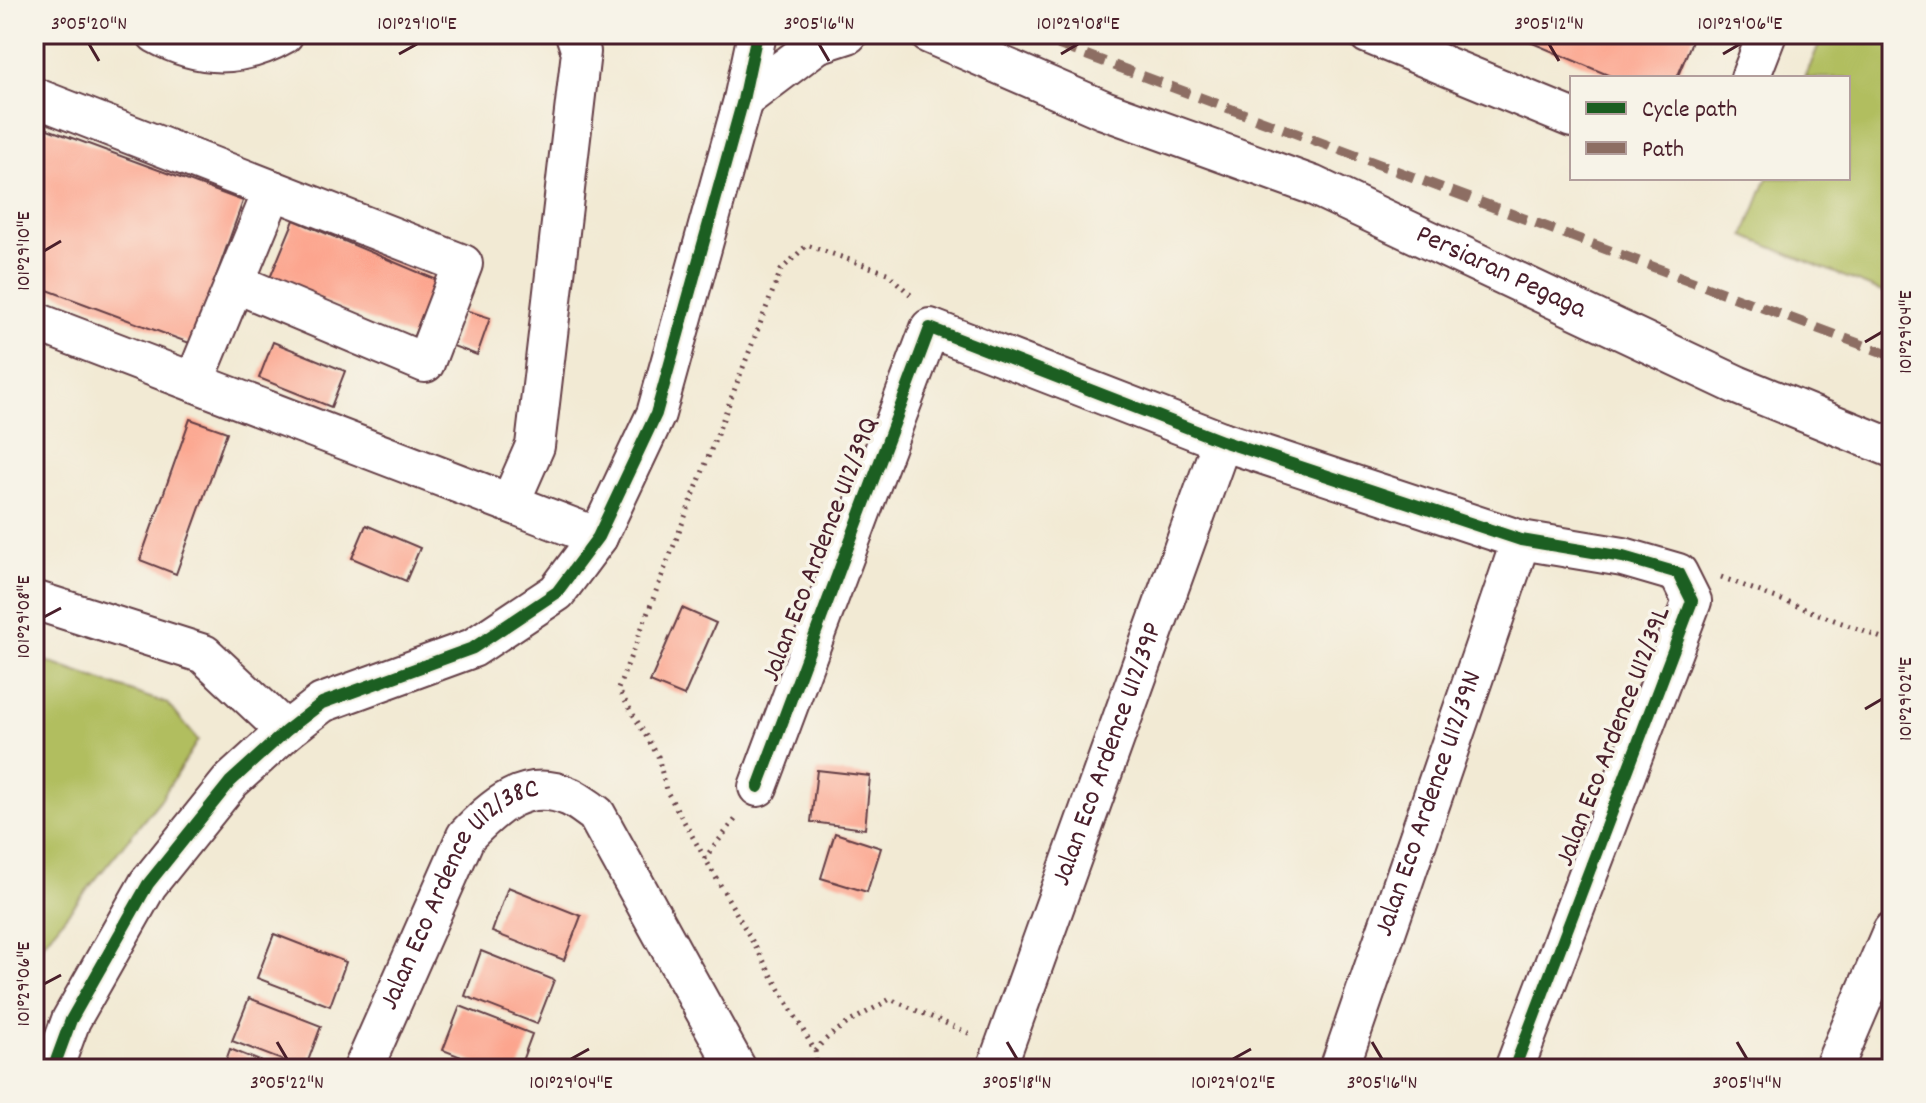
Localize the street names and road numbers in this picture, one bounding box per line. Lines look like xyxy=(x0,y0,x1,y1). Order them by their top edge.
street label: Persiaran Pegaga xyxy=(1408,216,1593,331)
street label: Jalan Eco Ardence U12/39Q xyxy=(753,412,891,688)
street label: Jalan Eco Ardence U12/39L xyxy=(1547,601,1683,873)
street label: Jalan Eco Ardence U12/39P xyxy=(1043,617,1175,892)
street label: Jalan Eco Ardence U12/39N xyxy=(1366,666,1494,942)
street label: Jalan Eco Ardence U12/38C xyxy=(371,770,542,1017)

